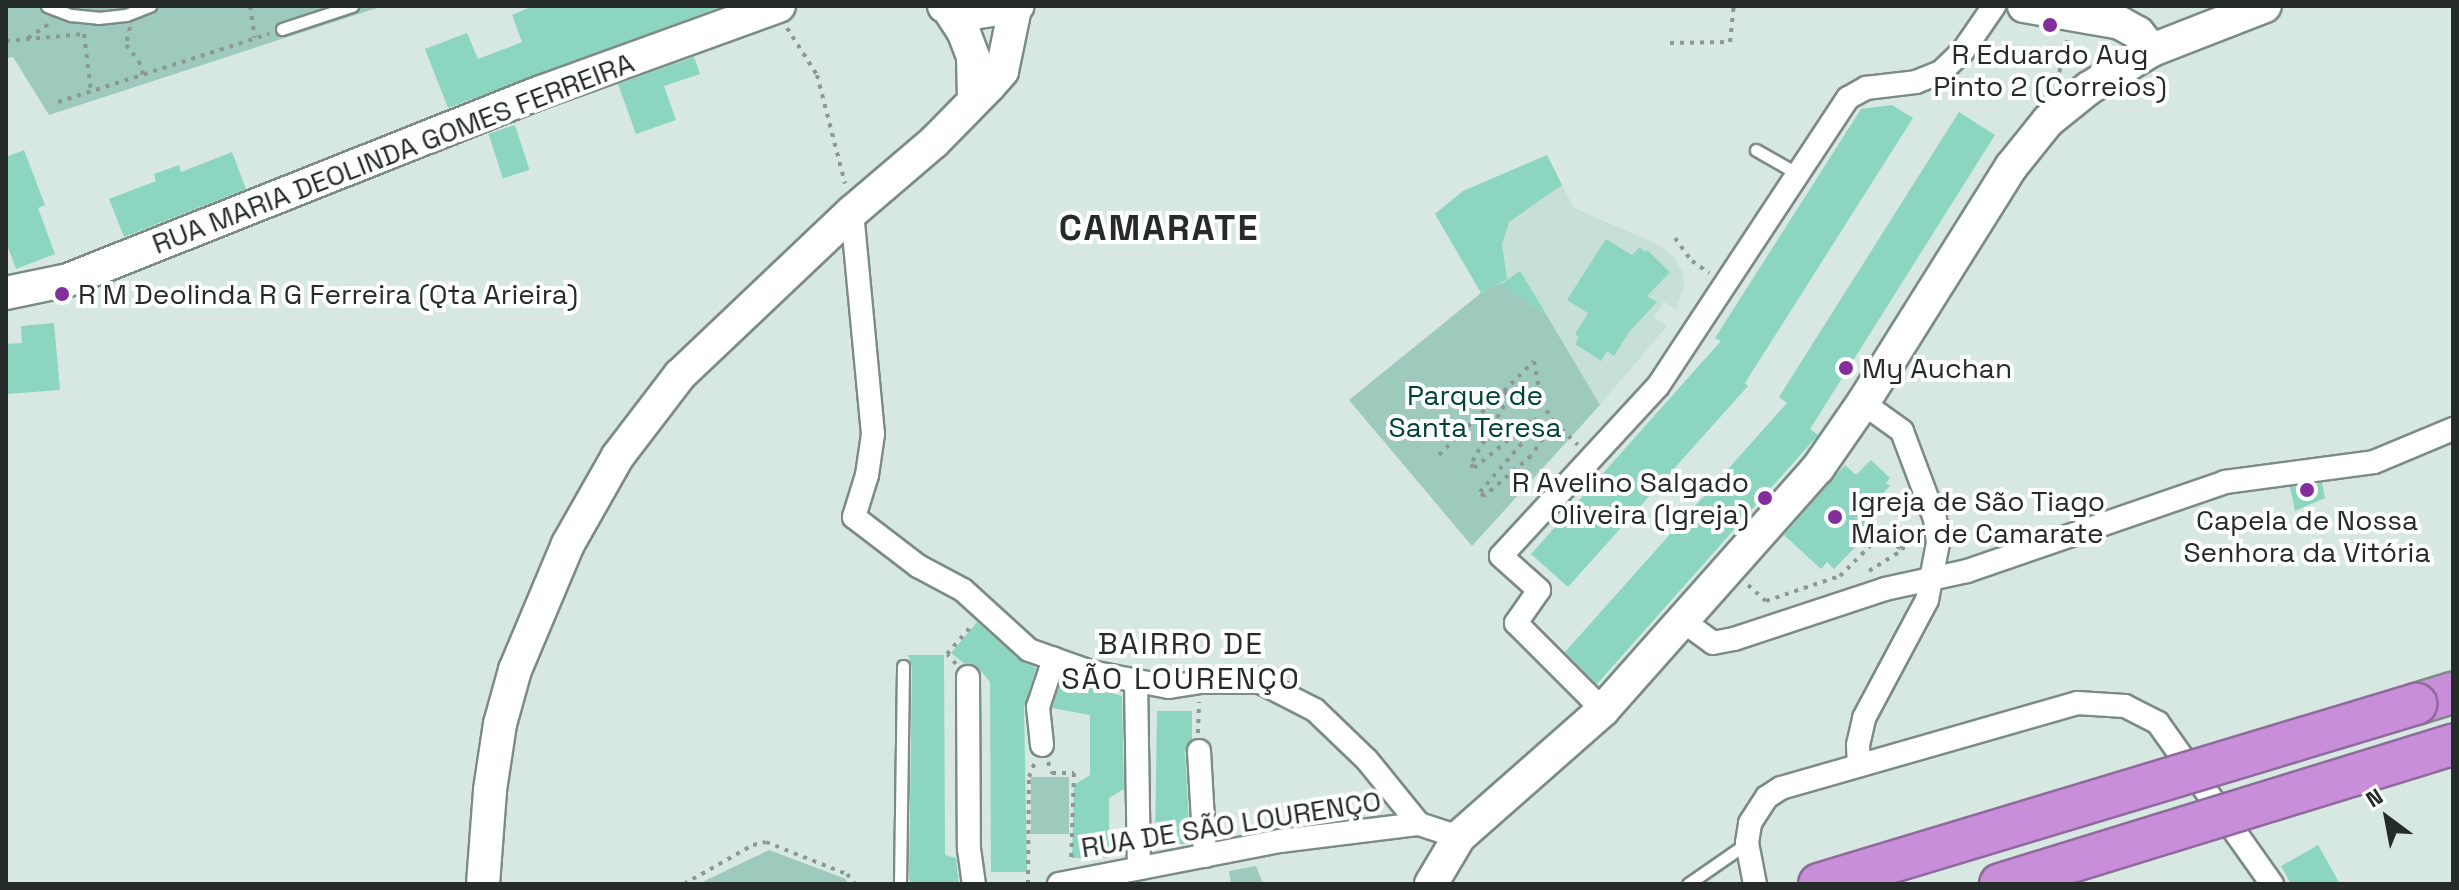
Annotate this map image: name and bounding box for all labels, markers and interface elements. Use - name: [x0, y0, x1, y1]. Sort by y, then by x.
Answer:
- marker: R Eduardo Aug Pinto 2 (Correios): [2041, 16, 2059, 34]
- place label: R Eduardo Aug Pinto 2 (Correios): [1933, 37, 2167, 103]
- street label: RUA MARIA DEOLINDA GOMES FERREIRA: [147, 45, 639, 261]
- district label: CAMARATE: [1059, 207, 1259, 251]
- place label: R M Deolinda R G Ferreira (Qta Arieira): [78, 277, 578, 311]
- marker: R M Deolinda R G Ferreira (Qta Arieira): [53, 285, 71, 303]
- place label: My Auchan: [1862, 351, 2012, 385]
- marker: My Auchan: [1837, 359, 1855, 377]
- park label: Parque de Santa Teresa: [1388, 378, 1562, 444]
- place label: R Avelino Salgado Oliveira (Igreja): [1511, 465, 1749, 531]
- marker: Capela de Nossa Senhora da Vitória: [2298, 481, 2316, 499]
- place label: Igreja de São Tiago Maior de Camarate: [1851, 484, 2106, 550]
- marker: R Avelino Salgado Oliveira (Igreja): [1756, 489, 1774, 507]
- place label: Capela de Nossa Senhora da Vitória: [2183, 503, 2431, 569]
- marker: Igreja de São Tiago Maior de Camarate: [1826, 508, 1844, 526]
- district label: BAIRRO DE SÃO LOURENÇO: [1061, 626, 1301, 696]
- north arrow: [2347, 778, 2427, 858]
- text: N: [2361, 782, 2388, 813]
- street label: RUA DE SÃO LOURENÇO: [1078, 784, 1384, 864]

